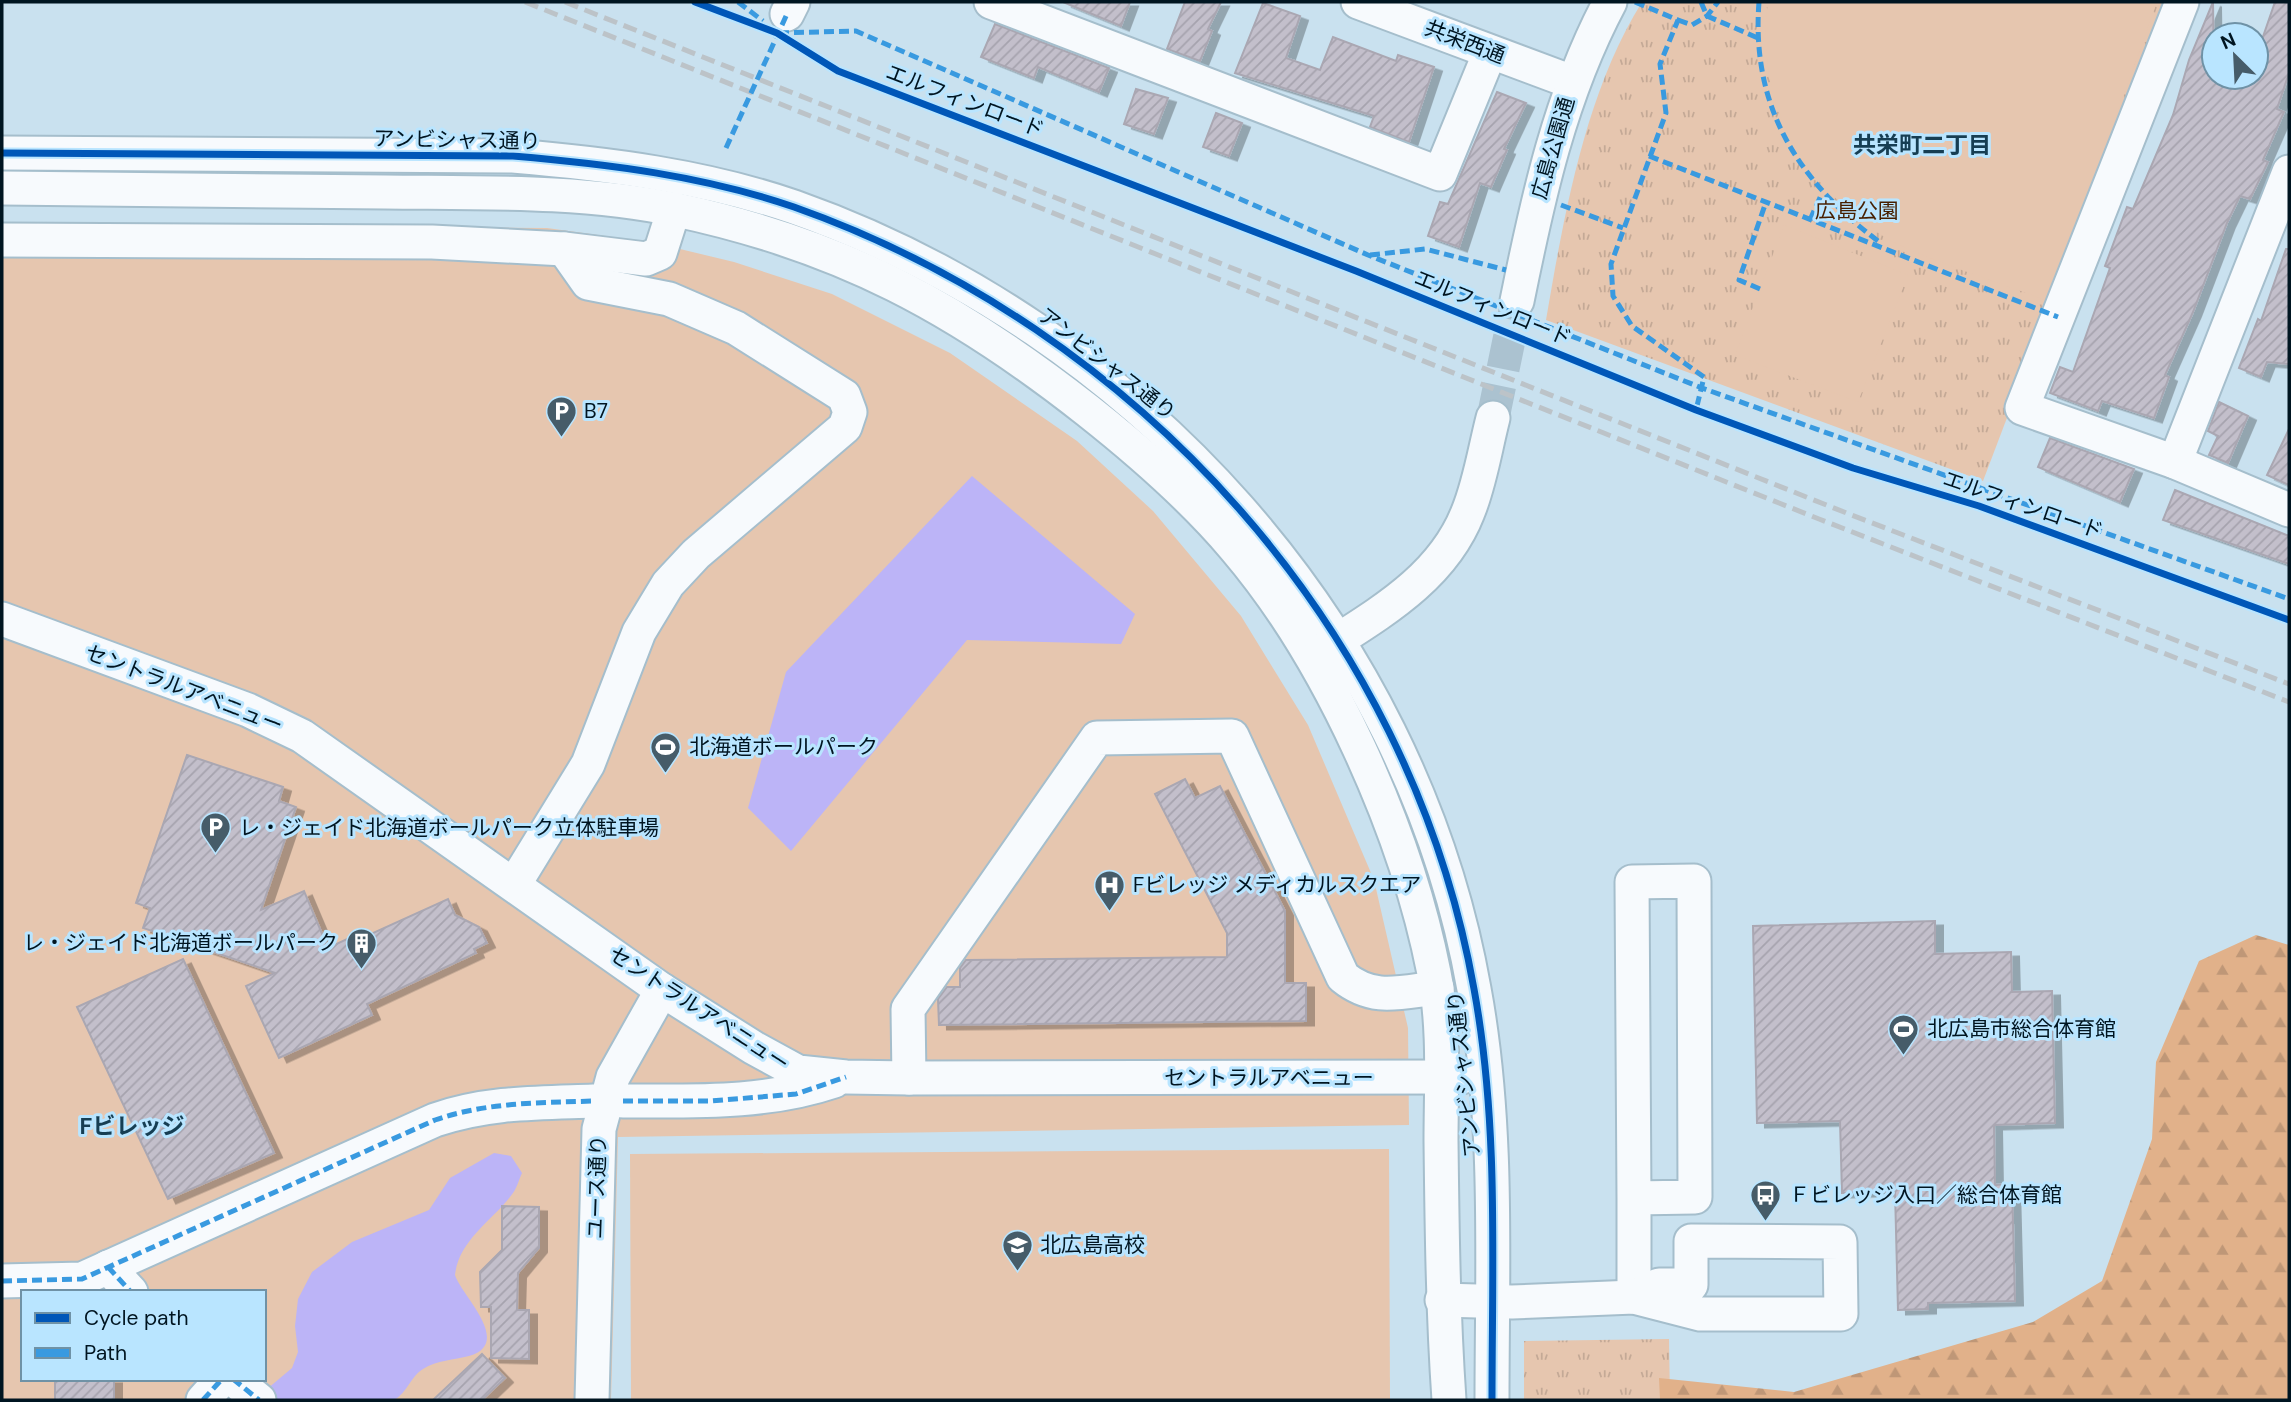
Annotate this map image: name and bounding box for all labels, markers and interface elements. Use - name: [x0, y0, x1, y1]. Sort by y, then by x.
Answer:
- street label: 共栄西通: [1421, 14, 1509, 70]
- north arrow: [2200, 21, 2270, 91]
- text: N: [2217, 27, 2240, 55]
- street label: エルフィンロード: [882, 58, 1048, 144]
- street label: 広島公園通: [1525, 94, 1581, 202]
- street label: アンビシャス通り: [373, 125, 541, 155]
- district label: 共栄町二丁目: [1853, 130, 1991, 160]
- park label: 広島公園: [1815, 197, 1899, 225]
- street label: エルフィンロード: [1410, 264, 1576, 352]
- street label: アンビシャス通り: [1033, 302, 1181, 426]
- parking icon: B7: [544, 394, 578, 438]
- place label: B7: [584, 397, 608, 425]
- street label: エルフィンロード: [1939, 464, 2107, 546]
- street label: セントラルアベニュー: [81, 638, 287, 740]
- sports icon: 北海道ボールパーク: [649, 730, 683, 774]
- place label: 北海道ボールパーク: [689, 733, 878, 761]
- parking icon: レ・ジェイド北海道ボールパーク立体駐車場: [199, 811, 233, 855]
- place label: レ・ジェイド北海道ボールパーク立体駐車場: [239, 814, 659, 842]
- hospital icon: Fビレッジ メディカルスクエア: [1093, 868, 1127, 912]
- place label: Fビレッジ メディカルスクエア: [1133, 871, 1421, 899]
- building icon: レ・ジェイド北海道ボールパーク: [344, 926, 378, 970]
- place label: レ・ジェイド北海道ボールパーク: [23, 929, 338, 957]
- street label: セントラルアベニュー: [603, 940, 795, 1078]
- street label: アンビシャス通り: [1441, 989, 1487, 1159]
- sports icon: 北広島市総合体育館: [1887, 1012, 1921, 1056]
- place label: 北広島市総合体育館: [1927, 1015, 2116, 1043]
- street label: セントラルアベニュー: [1164, 1064, 1374, 1092]
- district label: Fビレッジ: [80, 1111, 184, 1141]
- street label: ユース通り: [581, 1135, 613, 1239]
- bus stop icon: Ｆビレッジ入口／総合体育館: [1749, 1178, 1783, 1222]
- place label: Ｆビレッジ入口／総合体育館: [1789, 1181, 2062, 1209]
- school or university icon: 北広島高校: [1000, 1228, 1034, 1272]
- place label: 北広島高校: [1040, 1231, 1145, 1259]
- legend: [21, 1290, 266, 1381]
- text: Cycle path: [84, 1304, 189, 1332]
- text: Path: [84, 1339, 127, 1367]

